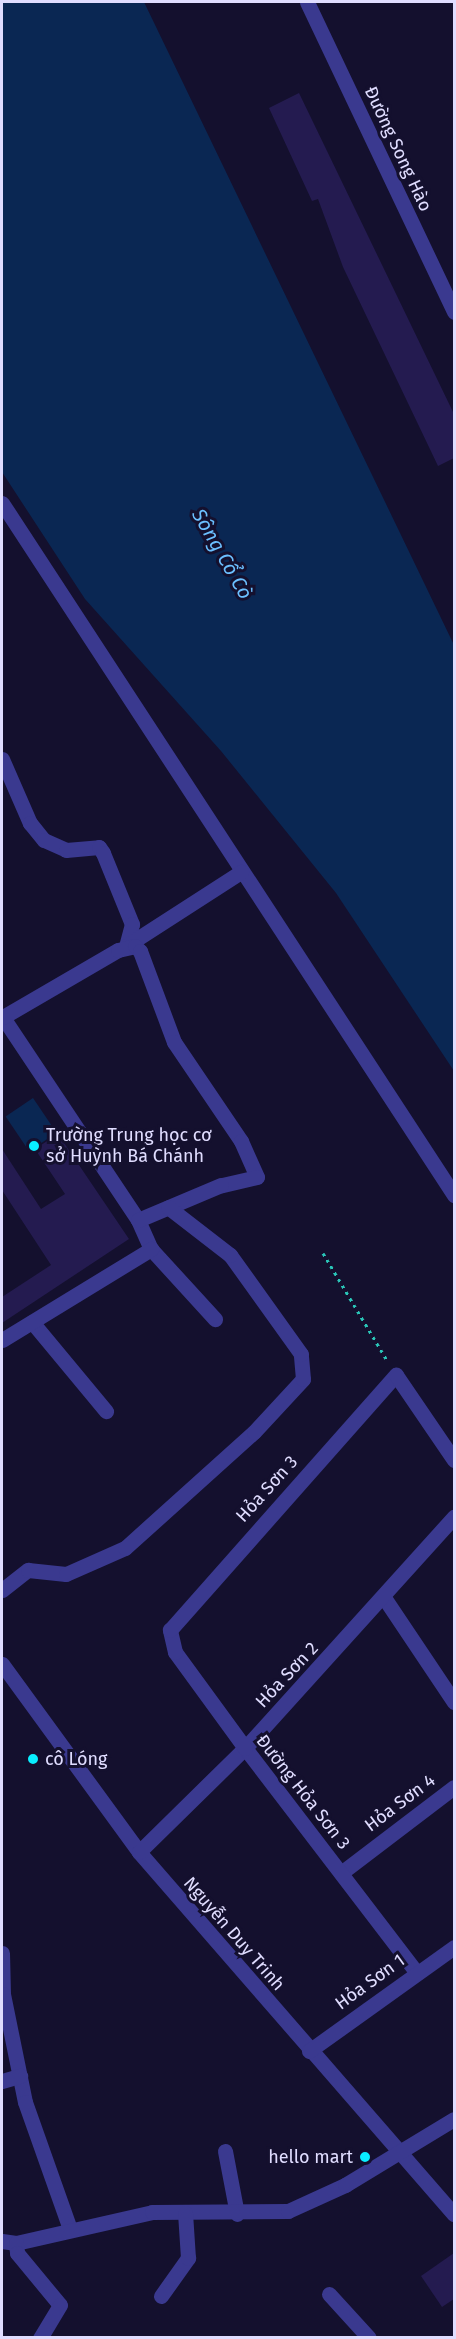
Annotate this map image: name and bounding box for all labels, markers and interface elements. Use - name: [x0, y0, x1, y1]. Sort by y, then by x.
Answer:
- street label: Đường Song Hào: [360, 83, 436, 215]
- water label: Sông Cổ Cò: [187, 505, 257, 603]
- place label: Trường Trung học cơ sở Huỳnh Bá Chánh: [46, 1125, 212, 1168]
- marker: Trường Trung học cơ sở Huỳnh Bá Chánh: [27, 1139, 41, 1153]
- street label: Hỏa Sơn 3: [232, 1451, 302, 1527]
- street label: Hỏa Sơn 2: [251, 1638, 323, 1712]
- street label: Đường Hỏa Sơn 3: [252, 1730, 354, 1854]
- place label: cô Lóng: [45, 1748, 107, 1770]
- marker: cô Lóng: [26, 1752, 40, 1766]
- street label: Hỏa Sơn 4: [361, 1770, 439, 1836]
- street label: Nguyễn Duy Trinh: [179, 1873, 289, 1995]
- street label: Hỏa Sơn 1: [331, 1950, 409, 2014]
- place label: hello mart: [268, 2146, 353, 2168]
- marker: hello mart: [358, 2150, 372, 2164]

